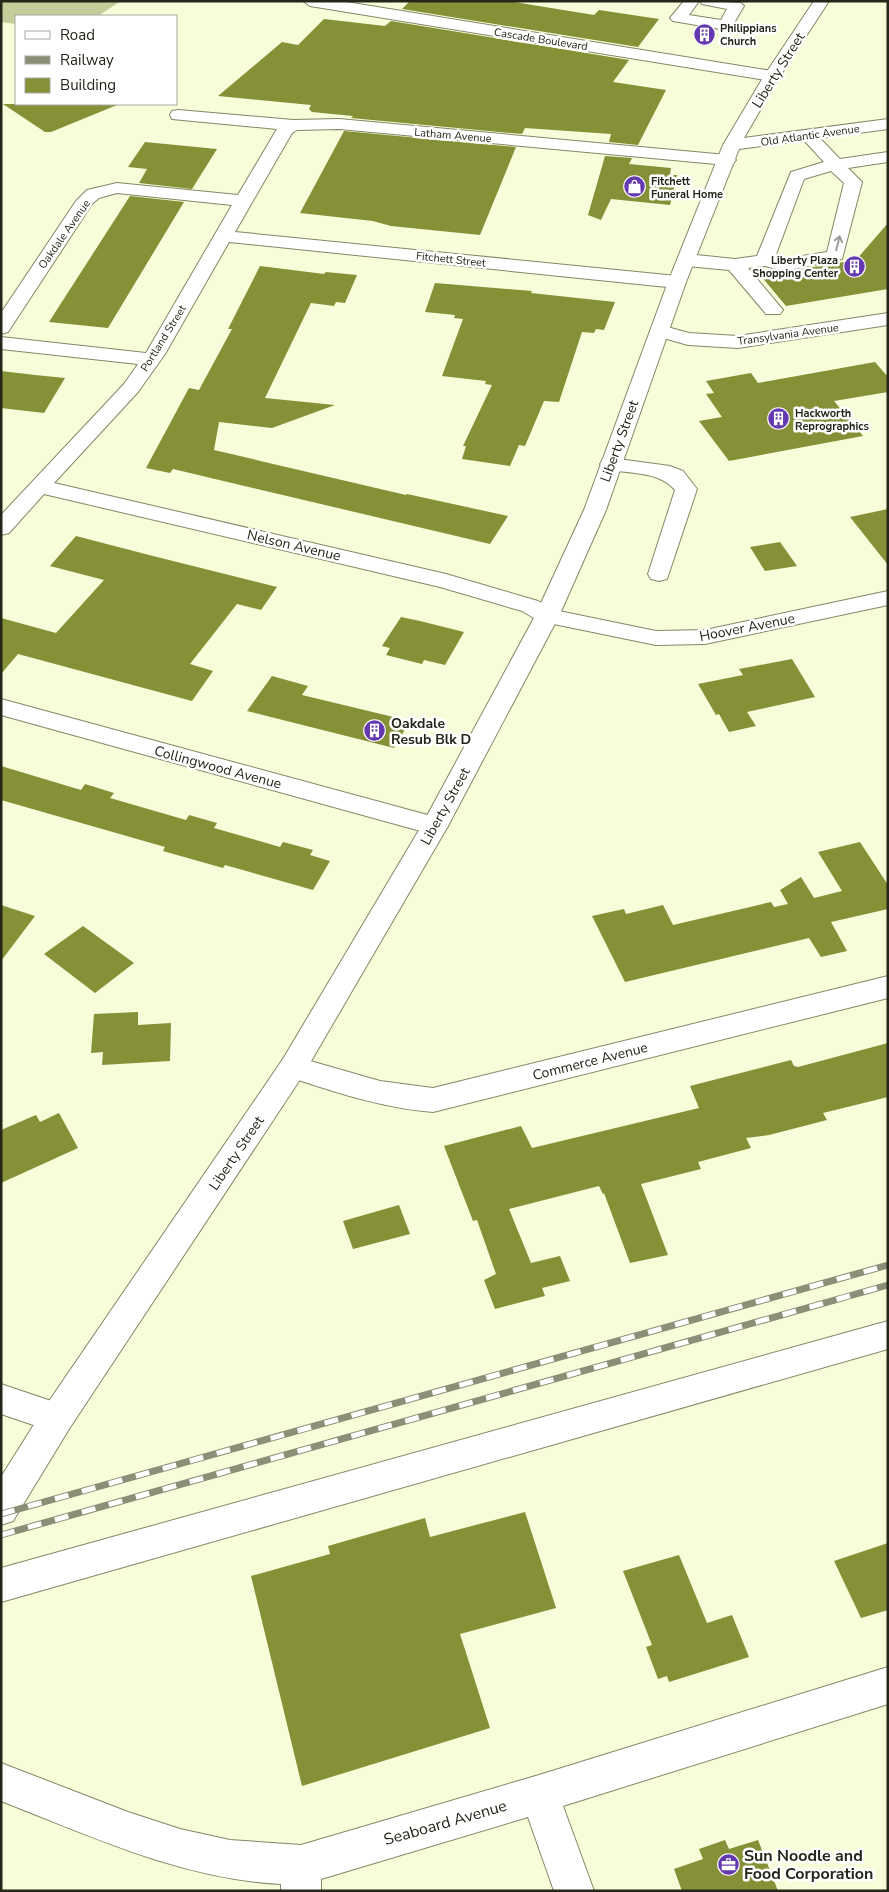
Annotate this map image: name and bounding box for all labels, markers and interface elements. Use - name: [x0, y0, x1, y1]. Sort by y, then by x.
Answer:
- legend: [15, 15, 178, 105]
- place label: Philippians Church: [720, 21, 777, 49]
- building icon: Philippians Church: [692, 22, 716, 46]
- text: Road: [60, 25, 95, 45]
- street label: Cascade Boulevard: [493, 25, 589, 54]
- street label: Liberty Street: [748, 29, 809, 112]
- text: Railway: [60, 50, 114, 70]
- text: Building: [60, 75, 116, 95]
- street label: Old Atlantic Avenue: [760, 121, 861, 150]
- street label: Latham Avenue: [414, 125, 492, 146]
- place label: Fitchett Funeral Home: [651, 174, 723, 202]
- shop icon: Fitchett Funeral Home: [623, 175, 647, 199]
- street label: Oakdale Avenue: [35, 197, 94, 272]
- one-way arrow: [833, 235, 843, 251]
- street label: Fitchett Street: [415, 248, 487, 271]
- place label: Liberty Plaza Shopping Center: [752, 253, 839, 281]
- building icon: Liberty Plaza Shopping Center: [842, 254, 866, 278]
- street label: Portland Street: [137, 302, 190, 374]
- street label: Transylvania Avenue: [737, 320, 840, 349]
- street label: Liberty Street: [596, 398, 643, 485]
- place label: Hackworth Reprographics: [795, 406, 869, 434]
- building icon: Hackworth Reprographics: [767, 407, 791, 431]
- street label: Nelson Avenue: [245, 525, 343, 565]
- street label: Hoover Avenue: [698, 609, 796, 646]
- place label: Oakdale Resub Blk D: [391, 714, 471, 749]
- building icon: Oakdale Resub Blk D: [363, 719, 387, 743]
- street label: Collingwood Avenue: [152, 741, 284, 794]
- street label: Liberty Street: [416, 764, 475, 848]
- street label: Commerce Avenue: [531, 1038, 650, 1085]
- street label: Liberty Street: [205, 1112, 268, 1194]
- street label: Seaboard Avenue: [381, 1795, 509, 1851]
- place label: Sun Noodle and Food Corporation: [744, 1845, 873, 1885]
- office icon: Sun Noodle and Food Corporation: [716, 1852, 740, 1876]

